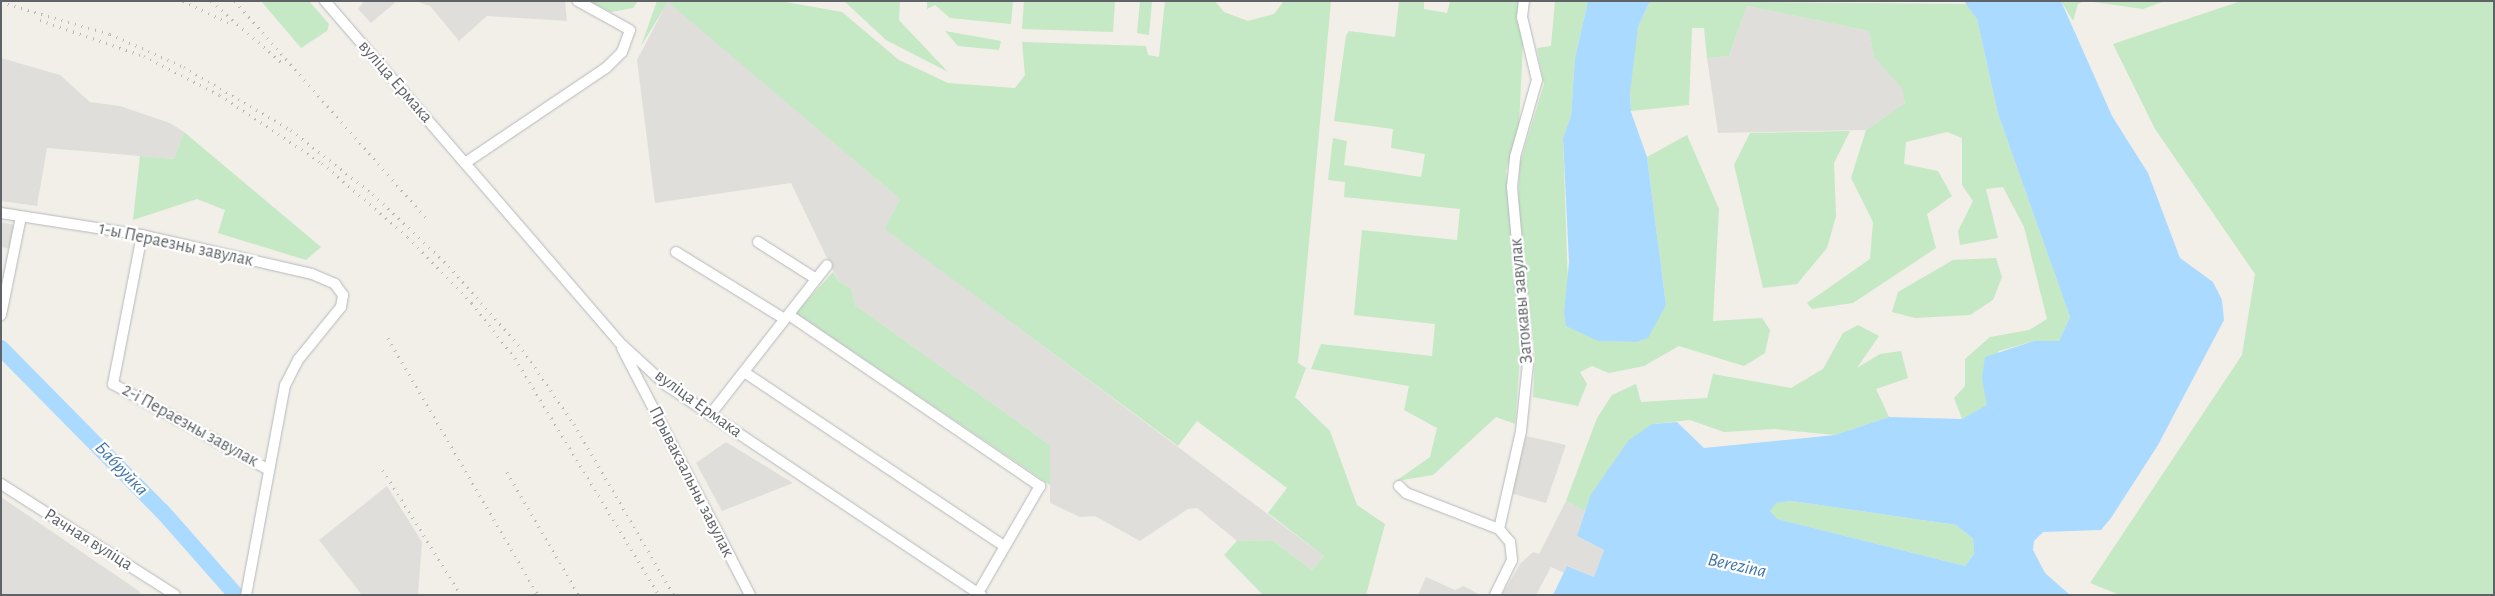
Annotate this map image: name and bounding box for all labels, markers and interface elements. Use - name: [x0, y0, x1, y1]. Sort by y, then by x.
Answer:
- street label: вуліца Ермака: [353, 36, 437, 128]
- street label: 1-ы Пераезны завулак: [97, 218, 255, 272]
- street label: Затокавы завулак: [1506, 237, 1538, 365]
- street label: вуліца Ермака: [650, 365, 746, 443]
- street label: 2-і Пераезны завулак: [118, 380, 262, 472]
- street label: Прывакзальны завулак: [644, 403, 738, 561]
- water label: Бабруйка: [89, 437, 153, 501]
- street label: Рачная вуліца: [40, 504, 136, 576]
- water label: Berezina: [1706, 549, 1768, 583]

